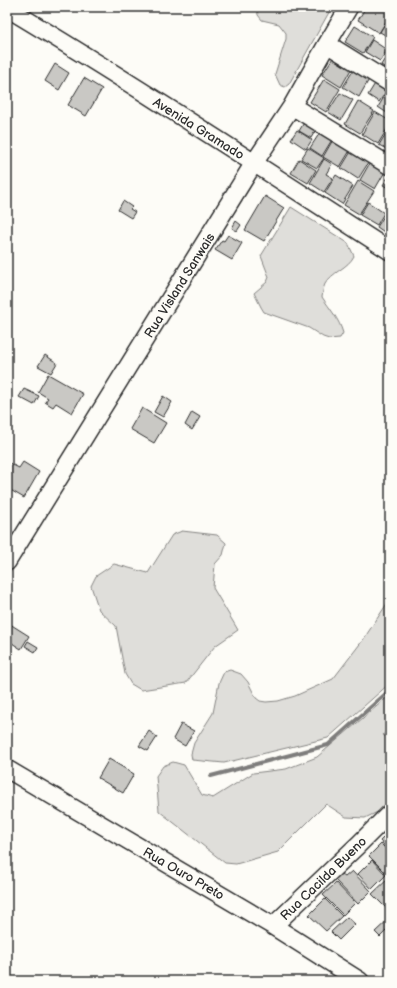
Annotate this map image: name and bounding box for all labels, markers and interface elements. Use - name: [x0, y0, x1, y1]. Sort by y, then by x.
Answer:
- street label: Avenida Gramado: [150, 94, 247, 163]
- street label: Rua Visland Sanwais: [141, 230, 219, 341]
- street label: Rua Cacilda Bueno: [277, 834, 370, 924]
- street label: Rua Ouro Preto: [140, 844, 227, 904]

